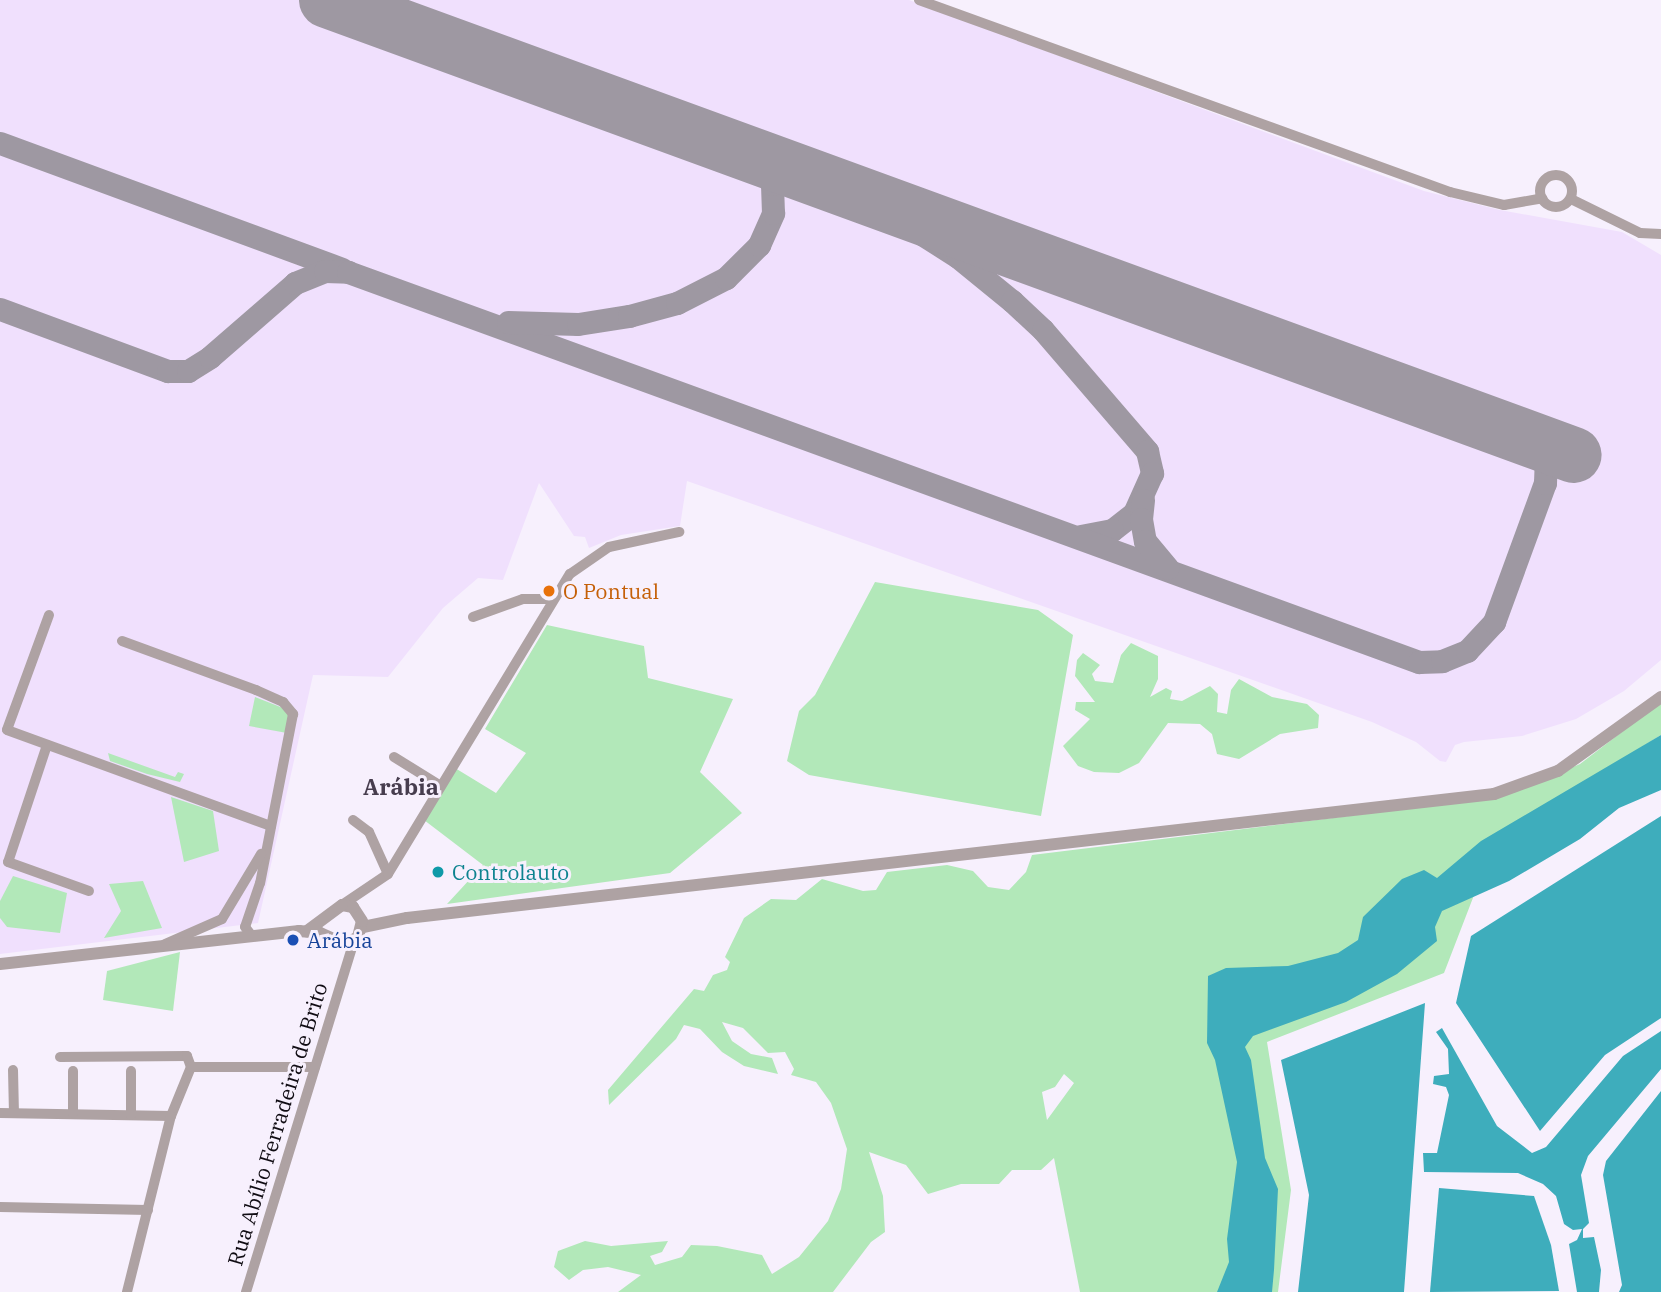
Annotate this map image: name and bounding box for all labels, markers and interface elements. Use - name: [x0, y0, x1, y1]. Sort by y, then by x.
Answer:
- place label: O Pontual: [563, 578, 659, 604]
- marker: O Pontual: [541, 583, 557, 599]
- district label: Arábia: [363, 772, 439, 800]
- place label: Controlauto: [452, 859, 569, 885]
- marker: Controlauto: [430, 864, 446, 880]
- place label: Arábia: [307, 927, 373, 953]
- marker: Arábia: [285, 932, 301, 948]
- street label: Rua Abílio Ferradeira de Brito: [222, 979, 332, 1269]

